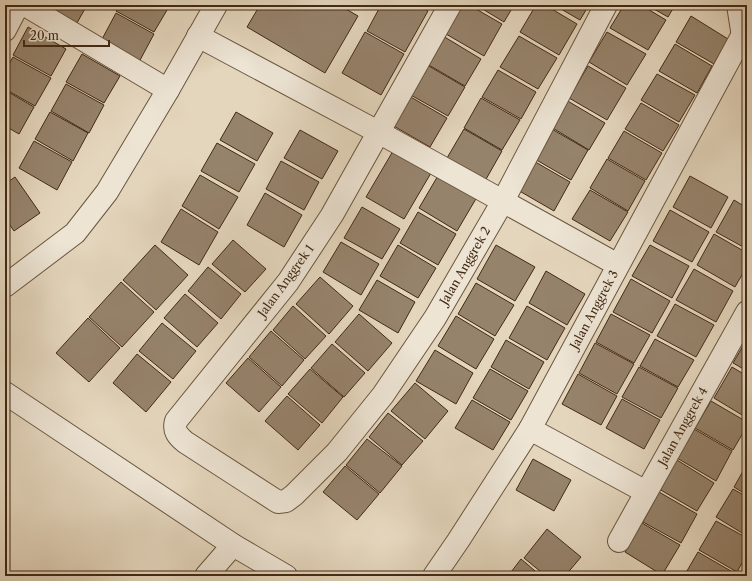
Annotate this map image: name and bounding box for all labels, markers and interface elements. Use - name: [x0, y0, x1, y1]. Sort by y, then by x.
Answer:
- scale bar: [24, 22, 109, 48]
- text: 20 m: [30, 28, 59, 43]
- street label: Jalan Anggrek 2: [435, 224, 493, 309]
- street label: Jalan Anggrek 1: [253, 241, 317, 322]
- street label: Jalan Anggrek 3: [565, 267, 621, 354]
- street label: Jalan Anggrek 4: [653, 384, 711, 470]

